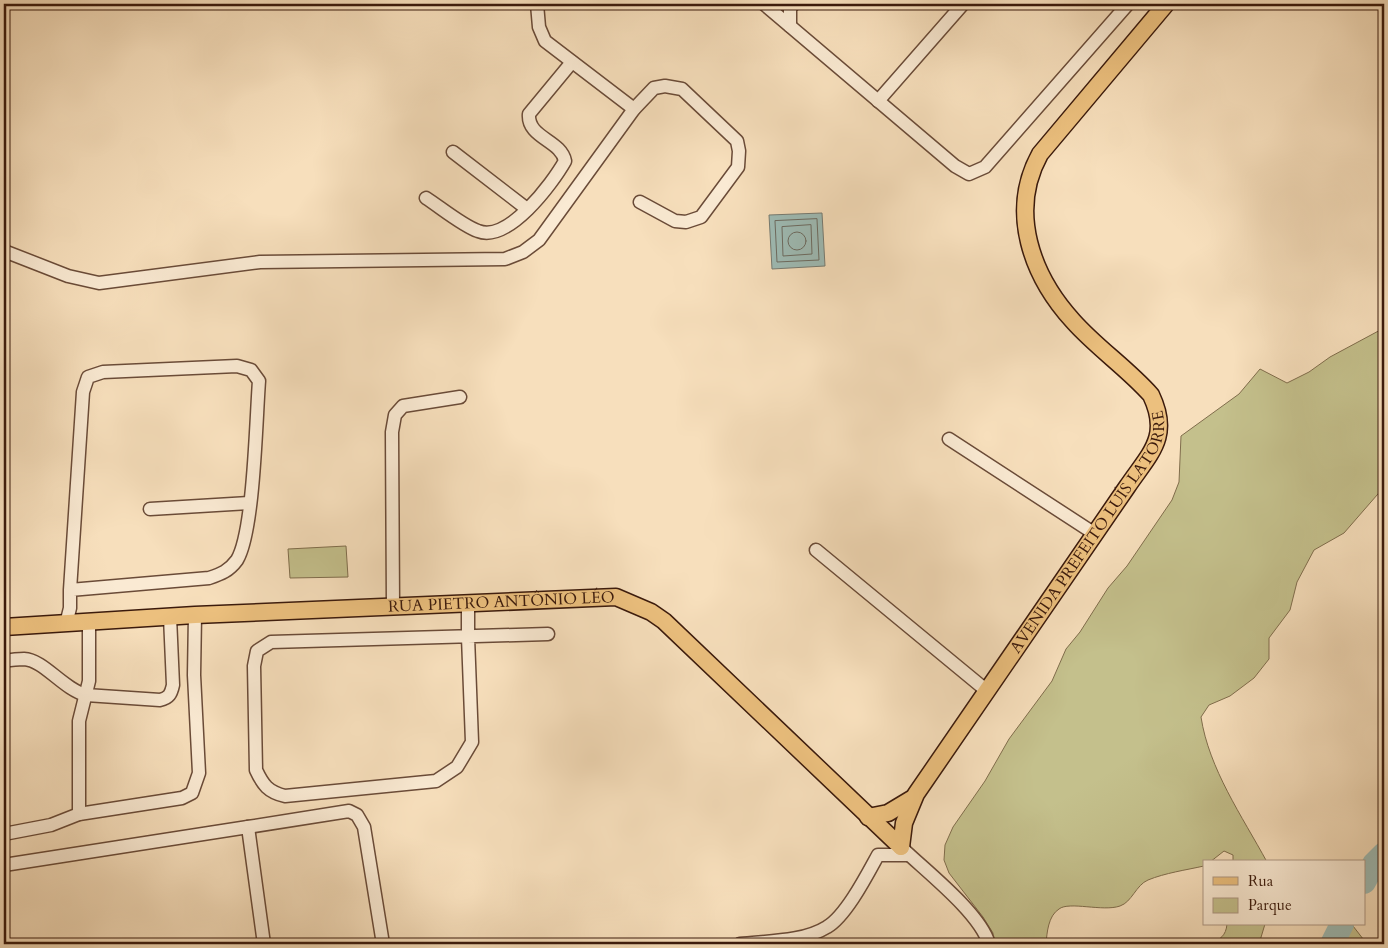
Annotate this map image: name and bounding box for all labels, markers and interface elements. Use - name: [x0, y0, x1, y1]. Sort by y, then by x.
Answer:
- street label: AVENIDA PREFEITO LUÍS LATORRE: [1005, 409, 1170, 658]
- street label: RUA PIETRO ANTÔNIO LÉO: [388, 586, 615, 618]
- legend: [1203, 860, 1366, 926]
- text: Rua: [1248, 871, 1274, 891]
- text: Parque: [1248, 895, 1292, 915]

